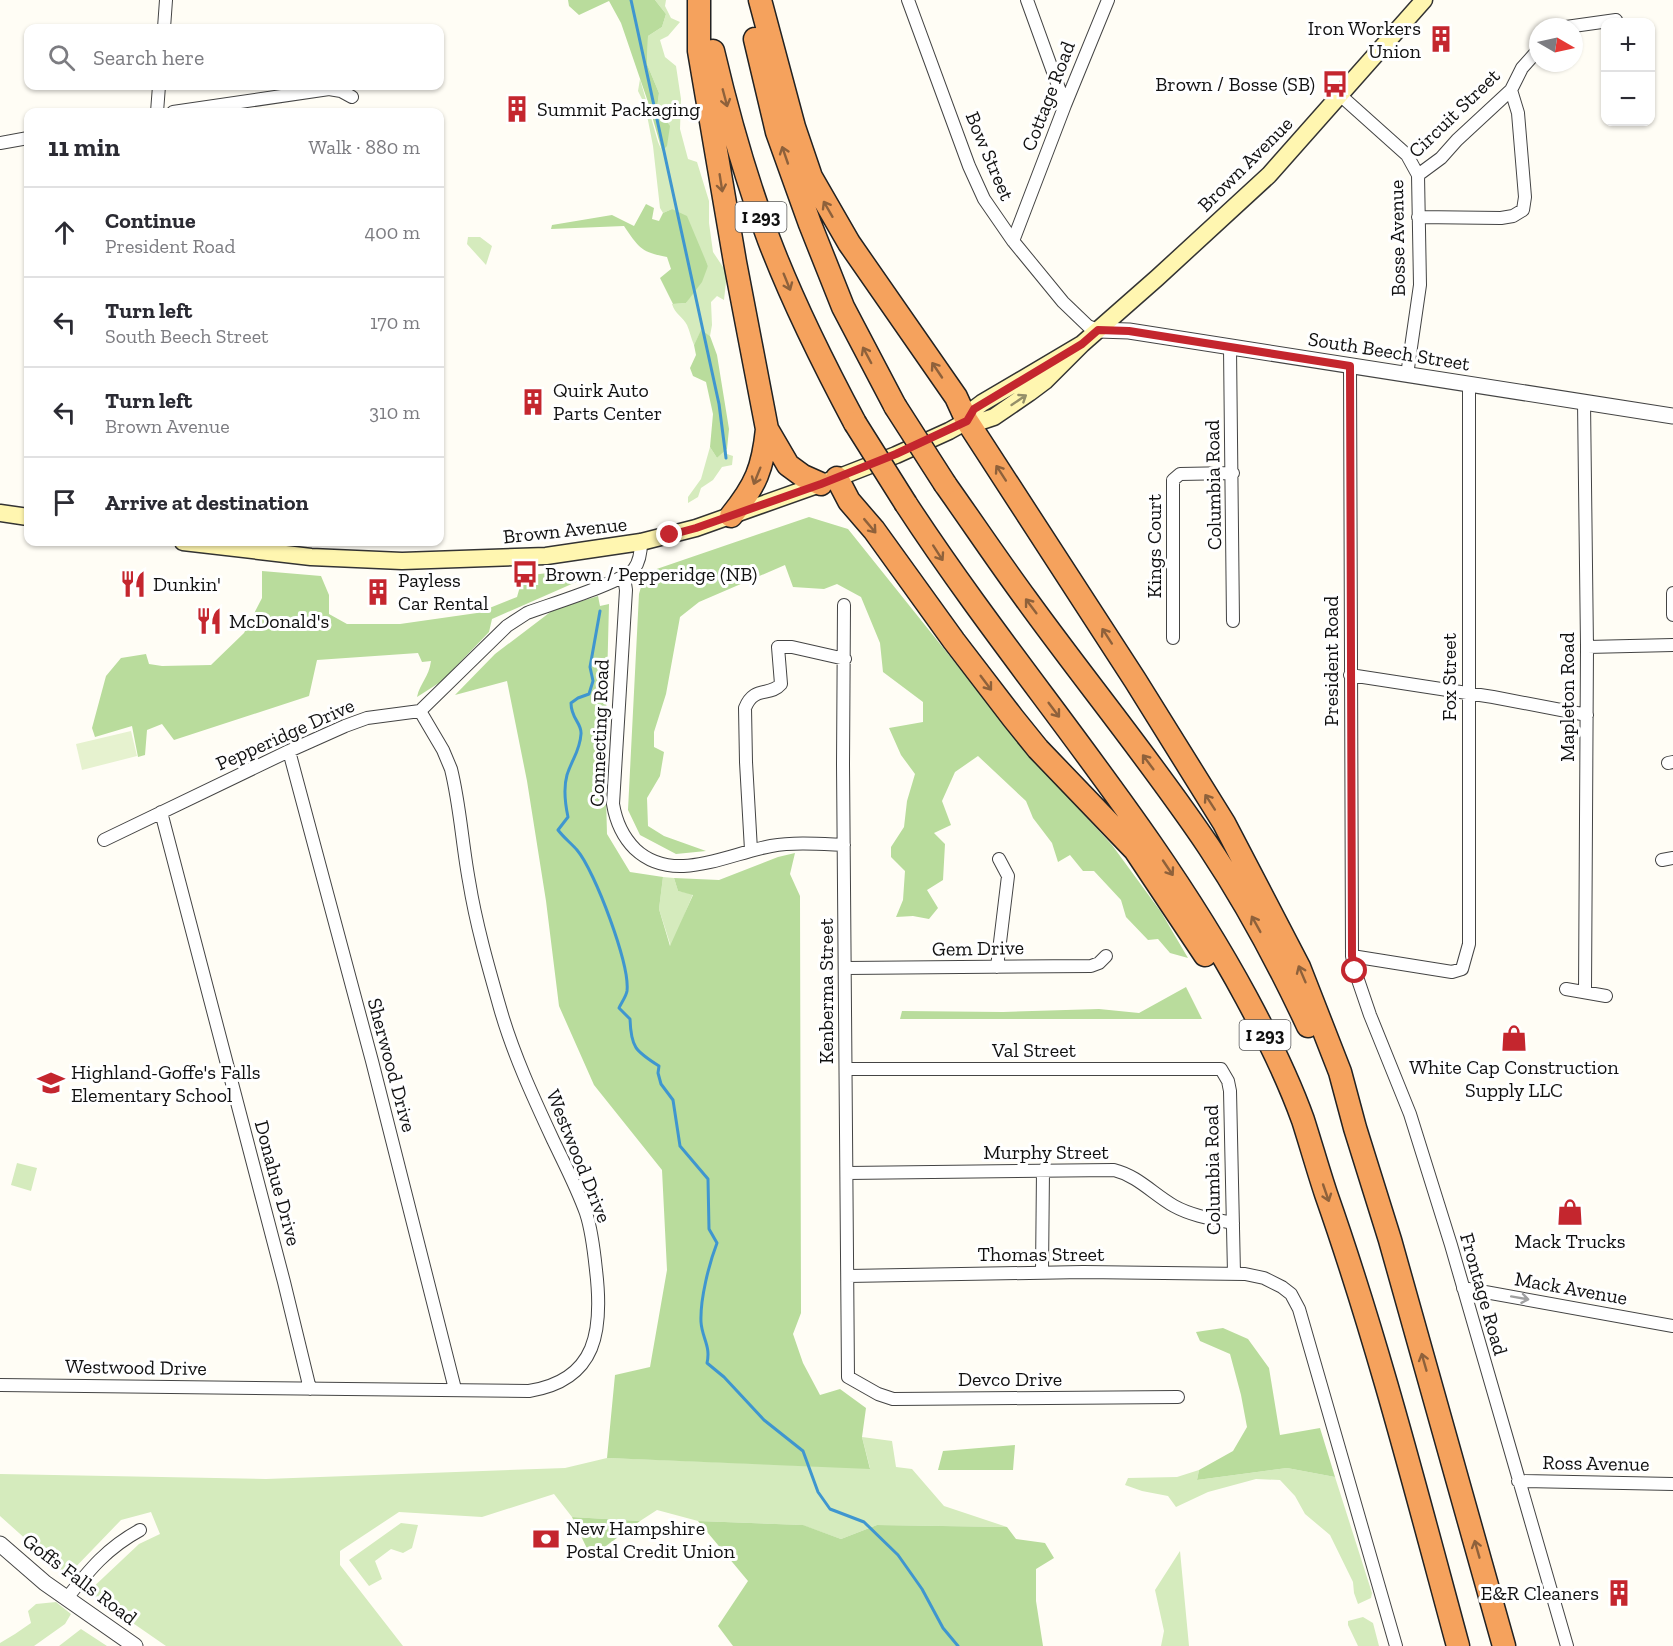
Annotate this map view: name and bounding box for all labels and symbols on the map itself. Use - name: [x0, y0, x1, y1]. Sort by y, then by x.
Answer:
- place label: Iron Workers Union: [1308, 16, 1422, 63]
- north arrow: [1529, 18, 1583, 72]
- building icon: Iron Workers Union: [1426, 24, 1456, 54]
- street label: Cottage Road: [1016, 38, 1080, 154]
- street label: Circuit Street: [1403, 63, 1505, 162]
- bus stop icon: Brown / Bosse (SB): [1320, 69, 1350, 99]
- place label: Brown / Bosse (SB): [1155, 72, 1315, 96]
- one-way arrow: [720, 88, 731, 107]
- building icon: Summit Packaging: [502, 94, 532, 124]
- place label: Summit Packaging: [537, 97, 700, 121]
- street label: Bow Street: [961, 108, 1020, 205]
- street label: Brown Avenue: [1192, 111, 1298, 217]
- one-way arrow: [779, 146, 790, 165]
- one-way arrow: [716, 172, 727, 192]
- street label: Bosse Avenue: [1384, 180, 1410, 296]
- one-way arrow: [822, 200, 834, 217]
- road number: I 293: [736, 202, 786, 232]
- one-way arrow: [782, 273, 793, 291]
- street label: South Beech Street: [1306, 326, 1472, 376]
- one-way arrow: [861, 346, 872, 364]
- one-way arrow: [931, 363, 943, 379]
- place label: Quirk Auto Parts Center: [553, 378, 662, 425]
- building icon: Quirk Auto Parts Center: [518, 387, 548, 417]
- one-way arrow: [1011, 394, 1027, 406]
- street label: Columbia Road: [1200, 420, 1226, 550]
- one-way arrow: [995, 465, 1007, 482]
- one-way arrow: [751, 466, 762, 484]
- street label: Kings Court: [1142, 493, 1166, 598]
- street label: Brown Avenue: [502, 512, 628, 548]
- one-way arrow: [863, 518, 877, 533]
- route end: [656, 521, 682, 547]
- one-way arrow: [932, 544, 944, 561]
- bus stop icon: Brown / Pepperidge (NB): [510, 559, 540, 589]
- place label: Brown / Pepperidge (NB): [545, 562, 757, 586]
- place label: Payless Car Rental: [398, 568, 489, 615]
- restaurant icon: Dunkin': [118, 569, 148, 599]
- place label: Dunkin': [153, 572, 221, 596]
- building icon: Payless Car Rental: [363, 577, 393, 607]
- street label: President Road: [1319, 596, 1343, 726]
- one-way arrow: [1025, 598, 1038, 614]
- restaurant icon: McDonald's: [194, 606, 224, 636]
- place label: McDonald's: [229, 609, 329, 633]
- one-way arrow: [1101, 629, 1113, 645]
- street label: Fox Street: [1437, 632, 1461, 721]
- street label: Mapleton Road: [1555, 632, 1579, 762]
- street label: Connecting Road: [584, 659, 614, 807]
- one-way arrow: [979, 674, 992, 690]
- street label: Pepperidge Drive: [212, 693, 358, 775]
- one-way arrow: [1048, 701, 1060, 717]
- one-way arrow: [1142, 754, 1155, 770]
- one-way arrow: [1204, 793, 1217, 810]
- one-way arrow: [1162, 859, 1174, 876]
- one-way arrow: [1250, 916, 1262, 933]
- street label: Kenberma Street: [814, 917, 838, 1064]
- street label: Gem Drive: [932, 935, 1024, 961]
- route start: [1341, 957, 1367, 983]
- one-way arrow: [1296, 965, 1307, 983]
- street label: Sherwood Drive: [363, 995, 421, 1135]
- road number: I 293: [1240, 1020, 1290, 1050]
- shop icon: White Cap Construction Supply LLC: [1499, 1023, 1529, 1053]
- street label: Val Street: [991, 1038, 1077, 1062]
- place label: White Cap Construction Supply LLC: [1409, 1055, 1619, 1102]
- place label: Highland-Goffe's Falls Elementary School: [71, 1060, 260, 1107]
- school or university icon: Highland-Goffe's Falls Elementary School: [36, 1068, 66, 1098]
- street label: Westwood Drive: [541, 1086, 617, 1226]
- street label: Columbia Road: [1199, 1105, 1225, 1235]
- street label: Donahue Drive: [250, 1118, 306, 1248]
- street label: Murphy Street: [983, 1140, 1109, 1164]
- one-way arrow: [1321, 1183, 1332, 1202]
- shop icon: Mack Trucks: [1555, 1197, 1585, 1227]
- place label: Mack Trucks: [1514, 1229, 1626, 1253]
- street label: Frontage Road: [1455, 1230, 1513, 1358]
- street label: Thomas Street: [978, 1242, 1105, 1266]
- street label: Mack Avenue: [1513, 1266, 1629, 1310]
- one-way arrow: [1510, 1293, 1530, 1304]
- one-way arrow: [1418, 1352, 1429, 1371]
- street label: Westwood Drive: [65, 1354, 207, 1380]
- street label: Devco Drive: [958, 1367, 1062, 1391]
- street label: Ross Avenue: [1542, 1450, 1650, 1476]
- place label: New Hampshire Postal Credit Union: [566, 1516, 735, 1563]
- bank icon: New Hampshire Postal Credit Union: [531, 1524, 561, 1554]
- street label: Goffs Falls Road: [18, 1528, 142, 1630]
- one-way arrow: [1471, 1540, 1482, 1559]
- building icon: E&R Cleaners: [1604, 1578, 1634, 1608]
- place label: E&R Cleaners: [1480, 1581, 1599, 1605]

